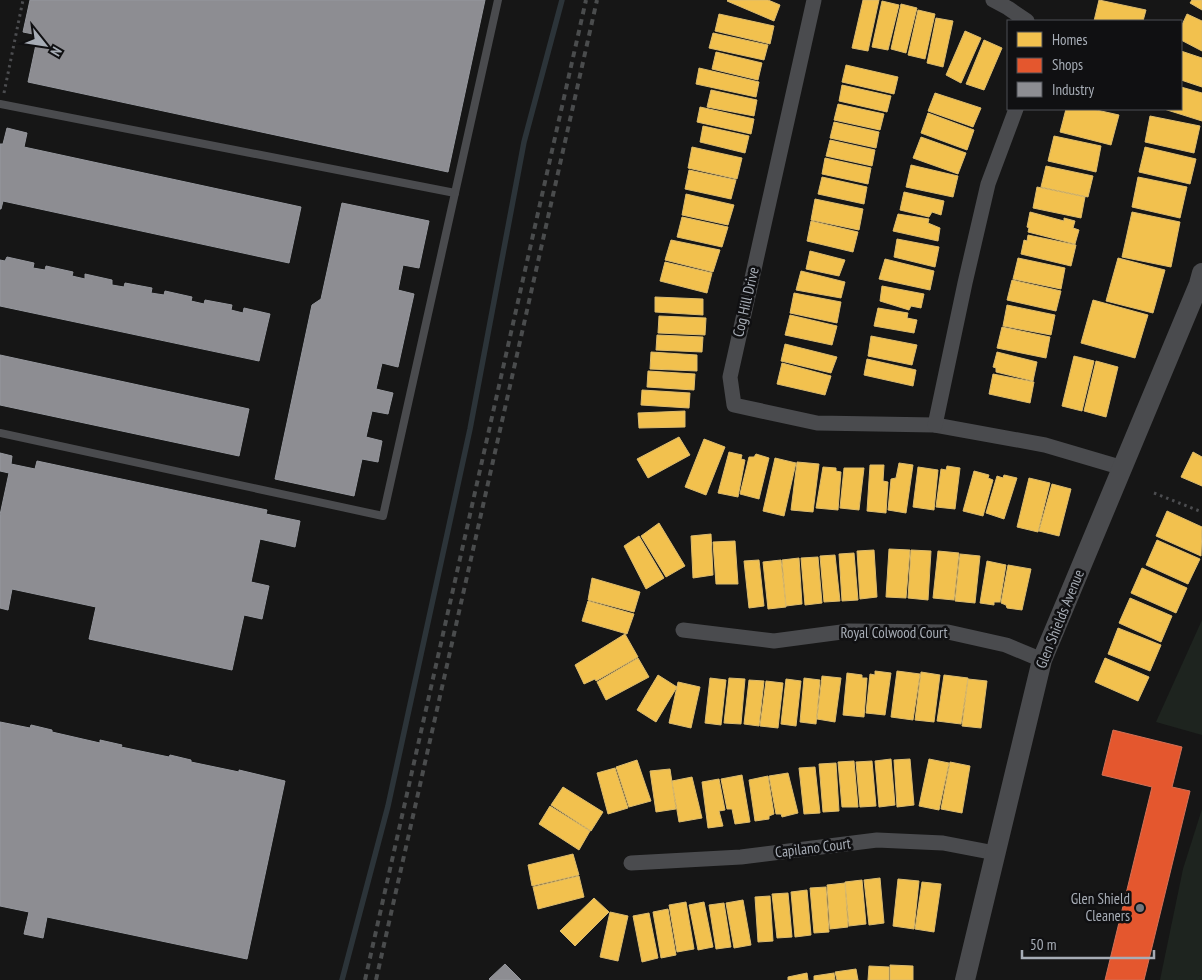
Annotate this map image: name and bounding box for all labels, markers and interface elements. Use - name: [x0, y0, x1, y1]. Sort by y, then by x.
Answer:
- north arrow: [20, 20, 70, 70]
- legend: [1007, 20, 1182, 110]
- text: Homes: [1052, 30, 1088, 49]
- text: N: [47, 44, 66, 59]
- text: Shops: [1052, 55, 1083, 74]
- text: Industry: [1052, 80, 1094, 99]
- street label: Cog Hill Drive: [728, 265, 763, 339]
- street label: Glen Shields Avenue: [1031, 567, 1088, 671]
- street label: Royal Colwood Court: [840, 623, 948, 642]
- street label: Capilano Court: [774, 833, 852, 862]
- place label: Glen Shield Cleaners: [1071, 889, 1130, 925]
- marker: Glen Shield Cleaners: [1134, 902, 1146, 914]
- scale bar: [1022, 928, 1154, 960]
- text: 50 m: [1030, 935, 1056, 954]

